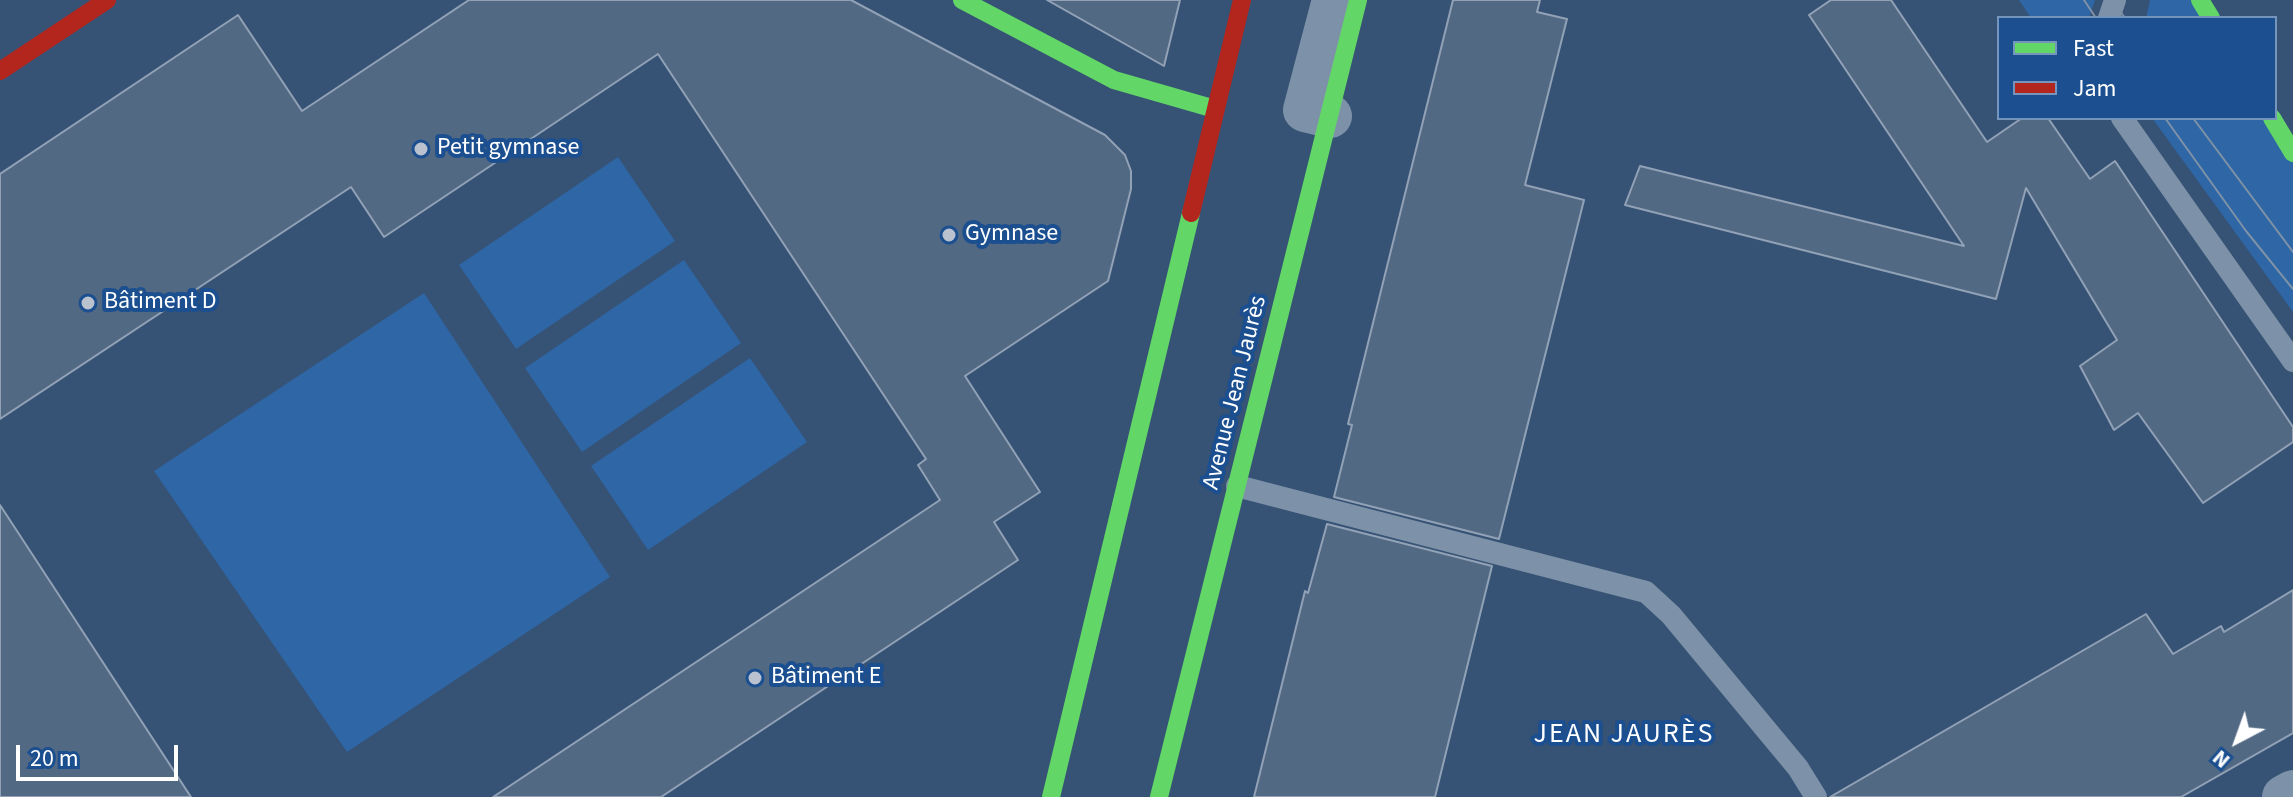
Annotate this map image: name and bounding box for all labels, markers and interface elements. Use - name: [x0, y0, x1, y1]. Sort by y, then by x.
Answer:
- legend: [1997, 16, 2277, 120]
- text: Fast: [2073, 31, 2114, 66]
- text: Jam: [2073, 71, 2117, 106]
- place label: Petit gymnase: [437, 135, 579, 163]
- marker: Petit gymnase: [412, 140, 430, 158]
- place label: Gymnase: [965, 221, 1058, 249]
- marker: Gymnase: [940, 226, 958, 244]
- place label: Bâtiment D: [104, 289, 216, 317]
- street label: Avenue Jean Jaurès: [1198, 293, 1274, 493]
- marker: Bâtiment D: [79, 294, 97, 312]
- place label: Bâtiment E: [771, 664, 881, 692]
- marker: Bâtiment E: [746, 669, 764, 687]
- north arrow: [2197, 701, 2277, 781]
- district label: JEAN JAURÈS: [1534, 719, 1714, 753]
- scale bar: [20, 729, 182, 779]
- text: 20 m: [30, 741, 79, 776]
- text: N: [2205, 742, 2237, 776]

